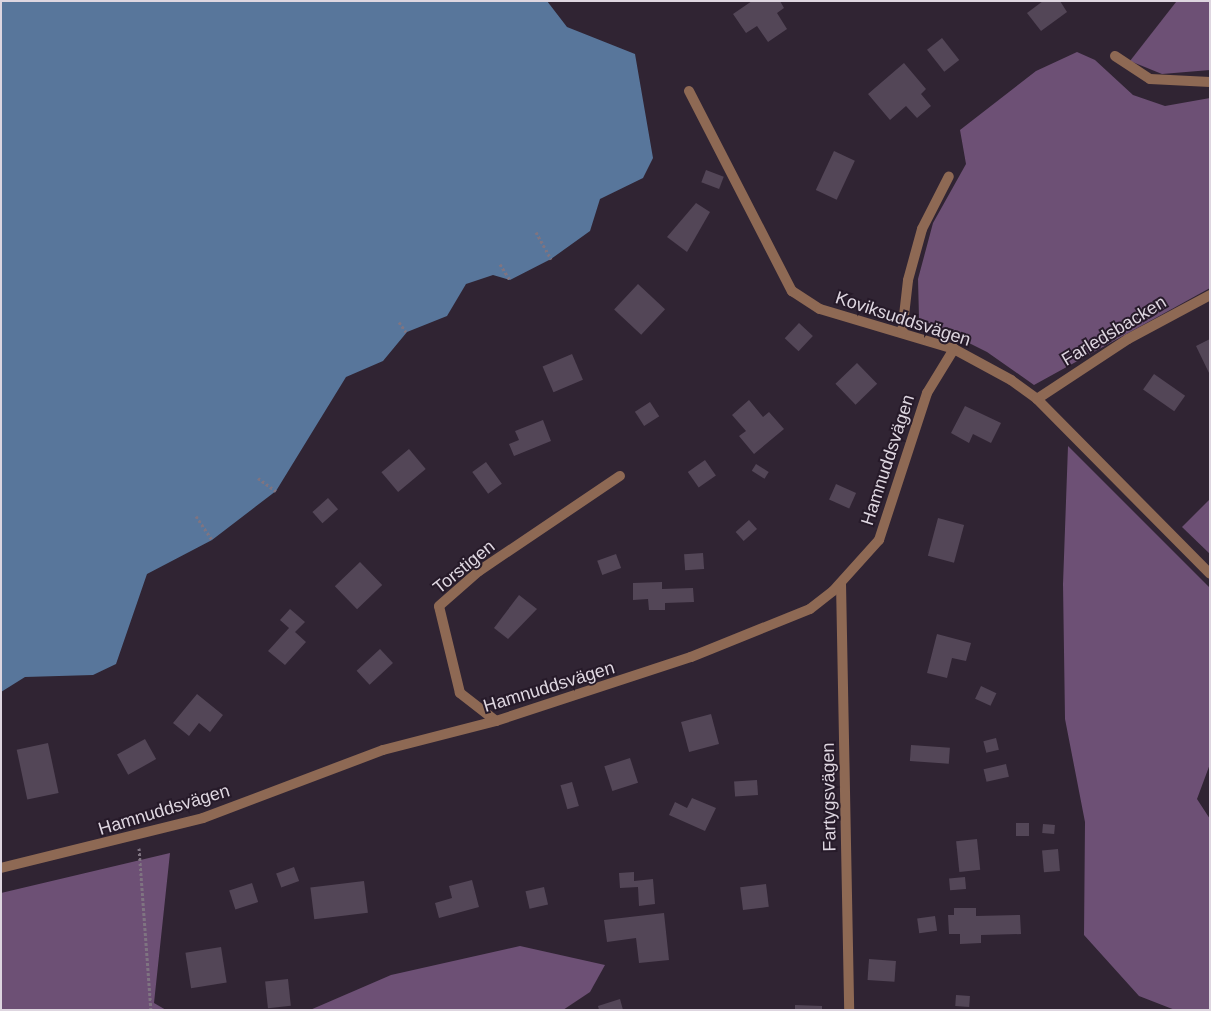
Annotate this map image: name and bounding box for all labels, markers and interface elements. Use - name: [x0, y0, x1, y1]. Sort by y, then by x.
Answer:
- street label: Koviksuddsvägen: [833, 287, 973, 351]
- street label: Farledsbacken: [1058, 291, 1170, 371]
- street label: Hamnuddsvägen: [857, 392, 919, 528]
- street label: Torstigen: [429, 536, 499, 598]
- street label: Hamnuddsvägen: [481, 657, 617, 717]
- street label: Fartygsvägen: [817, 742, 841, 852]
- street label: Hamnuddsvägen: [96, 780, 232, 840]

